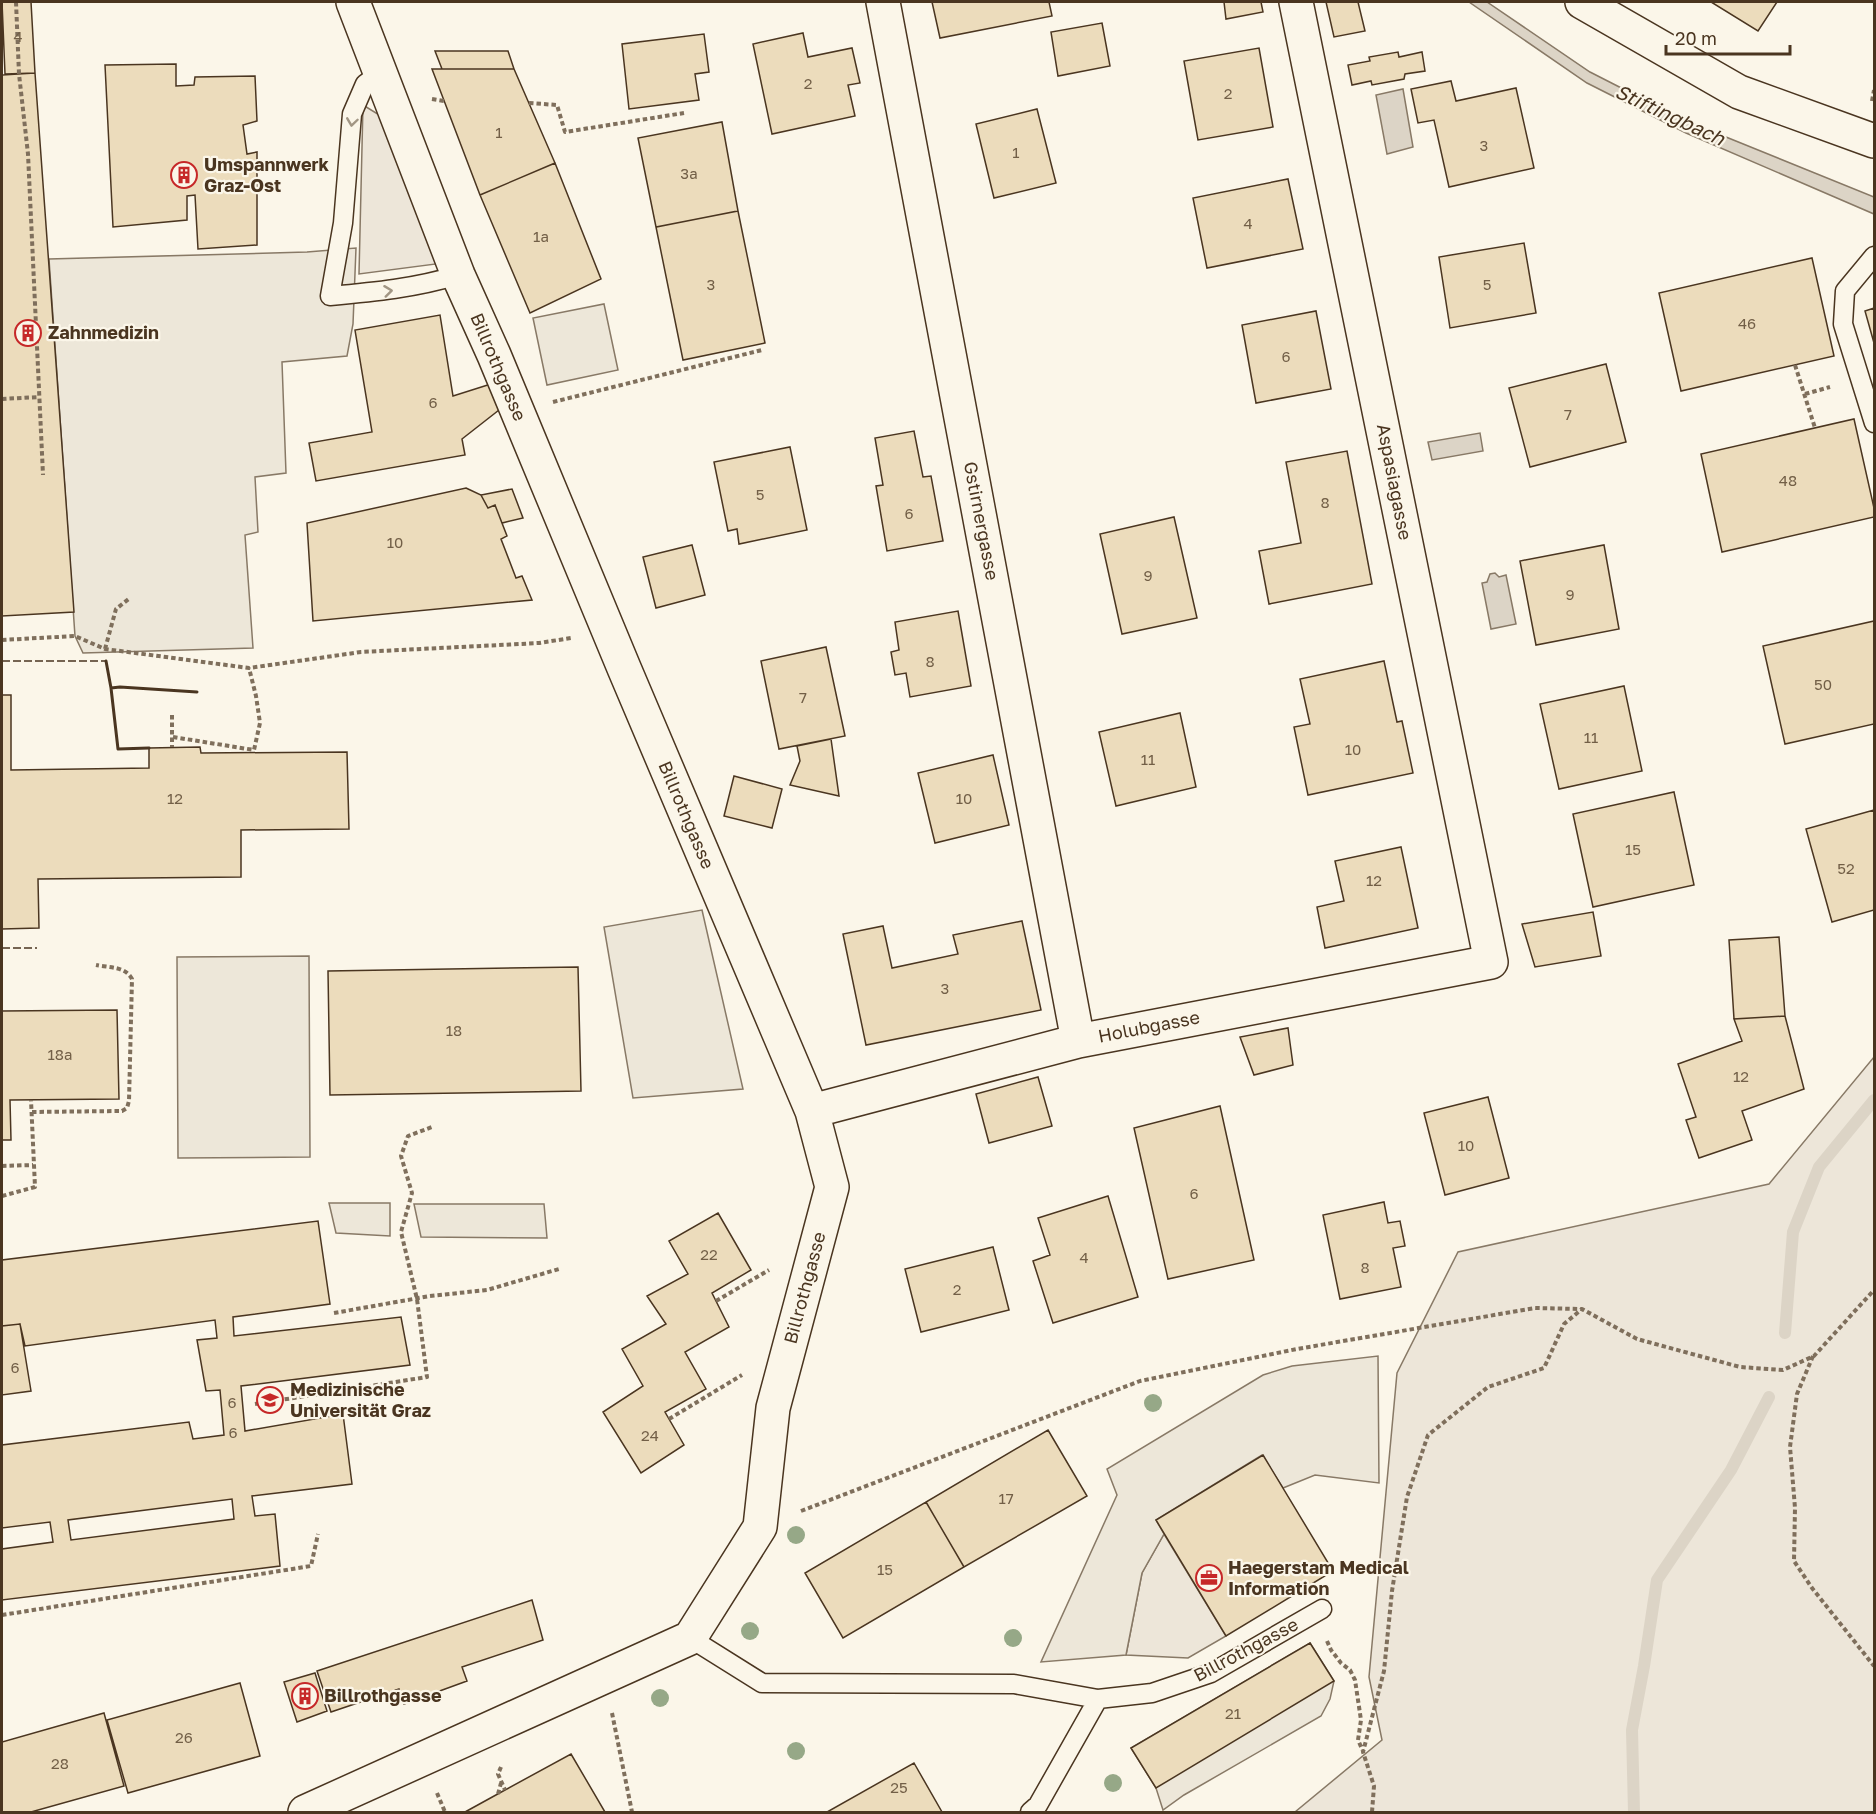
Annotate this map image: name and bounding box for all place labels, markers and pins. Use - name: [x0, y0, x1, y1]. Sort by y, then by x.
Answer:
- place label: Umspannwerk Graz-Ost: [204, 153, 330, 196]
- building icon: Umspannwerk Graz-Ost: [169, 160, 199, 190]
- building icon: Zahnmedizin: [13, 318, 43, 348]
- place label: Zahnmedizin: [48, 321, 159, 343]
- place label: Medizinische Universität Graz: [290, 1378, 431, 1421]
- school or university icon: Medizinische Universität Graz: [255, 1385, 285, 1415]
- place label: Haegerstam Medical Information: [1228, 1556, 1409, 1599]
- office icon: Haegerstam Medical Information: [1194, 1563, 1224, 1593]
- building icon: Billrothgasse: [290, 1681, 320, 1711]
- place label: Billrothgasse: [324, 1684, 442, 1706]

